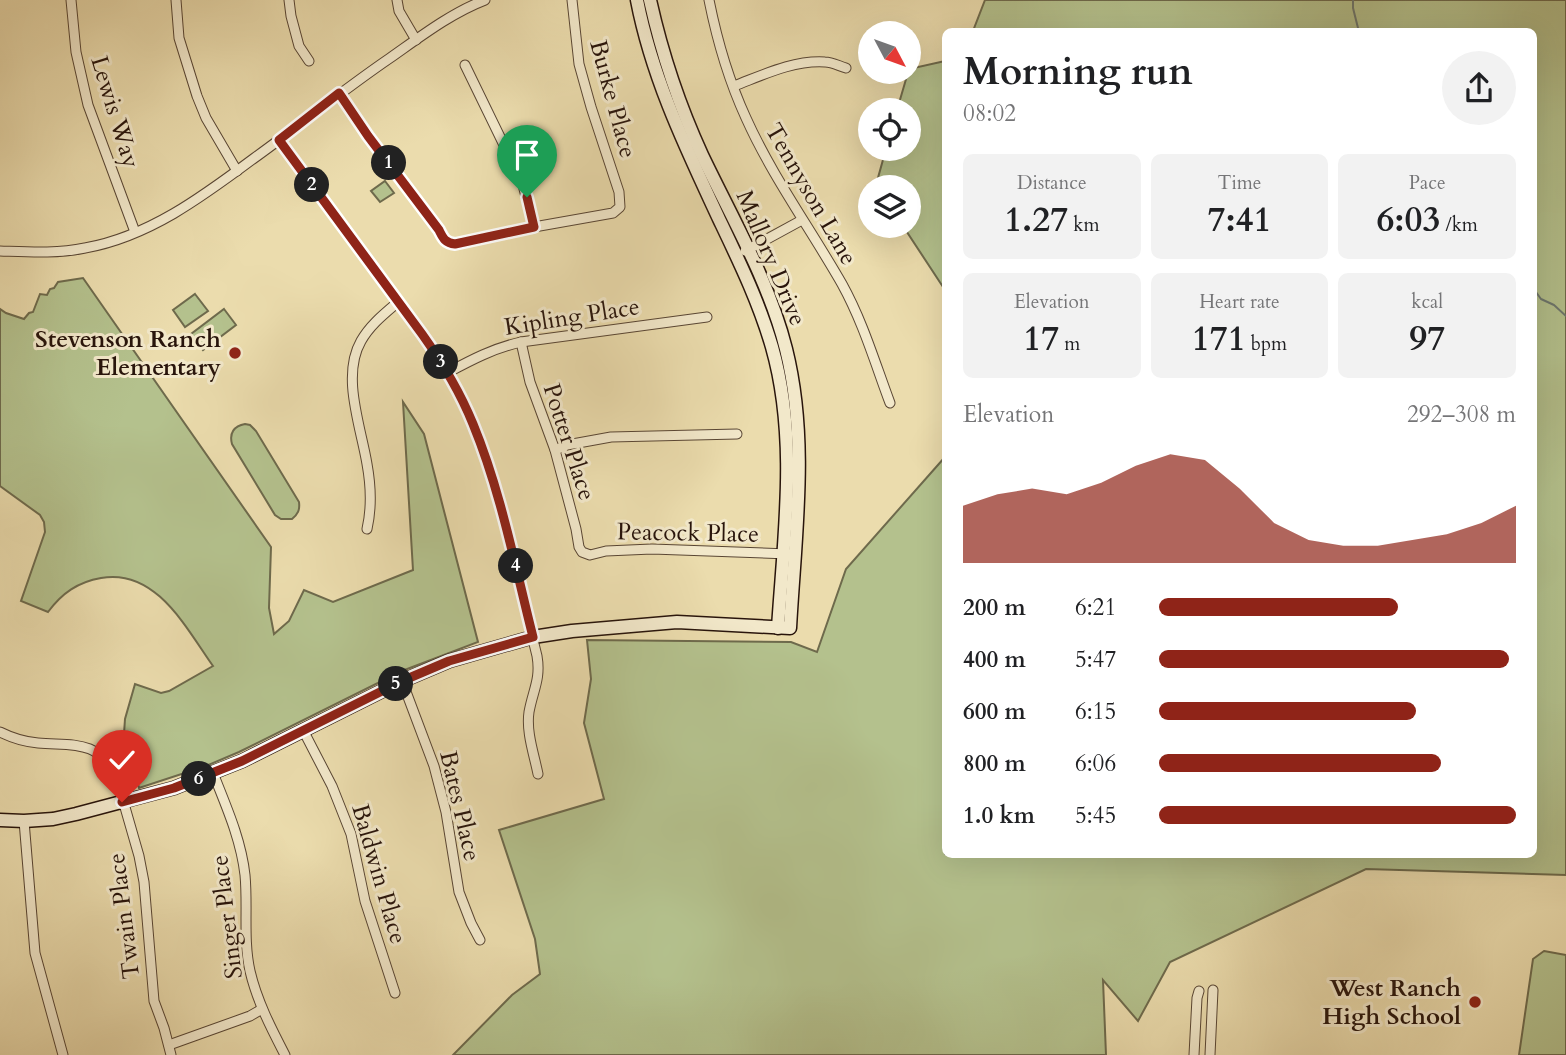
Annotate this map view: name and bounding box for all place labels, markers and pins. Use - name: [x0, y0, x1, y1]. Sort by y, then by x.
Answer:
- pin: [497, 125, 557, 197]
- pin: 1: [372, 146, 406, 180]
- pin: 2: [294, 168, 330, 202]
- place label: Stevenson Ranch Elementary: [35, 323, 221, 384]
- pin: 3: [424, 344, 458, 380]
- marker: Stevenson Ranch Elementary: [227, 345, 243, 361]
- pin: 4: [498, 548, 534, 584]
- pin: 5: [378, 666, 414, 702]
- pin: [92, 730, 152, 802]
- pin: 6: [182, 762, 216, 796]
- place label: West Ranch High School: [1322, 972, 1461, 1033]
- marker: West Ranch High School: [1467, 994, 1483, 1010]

